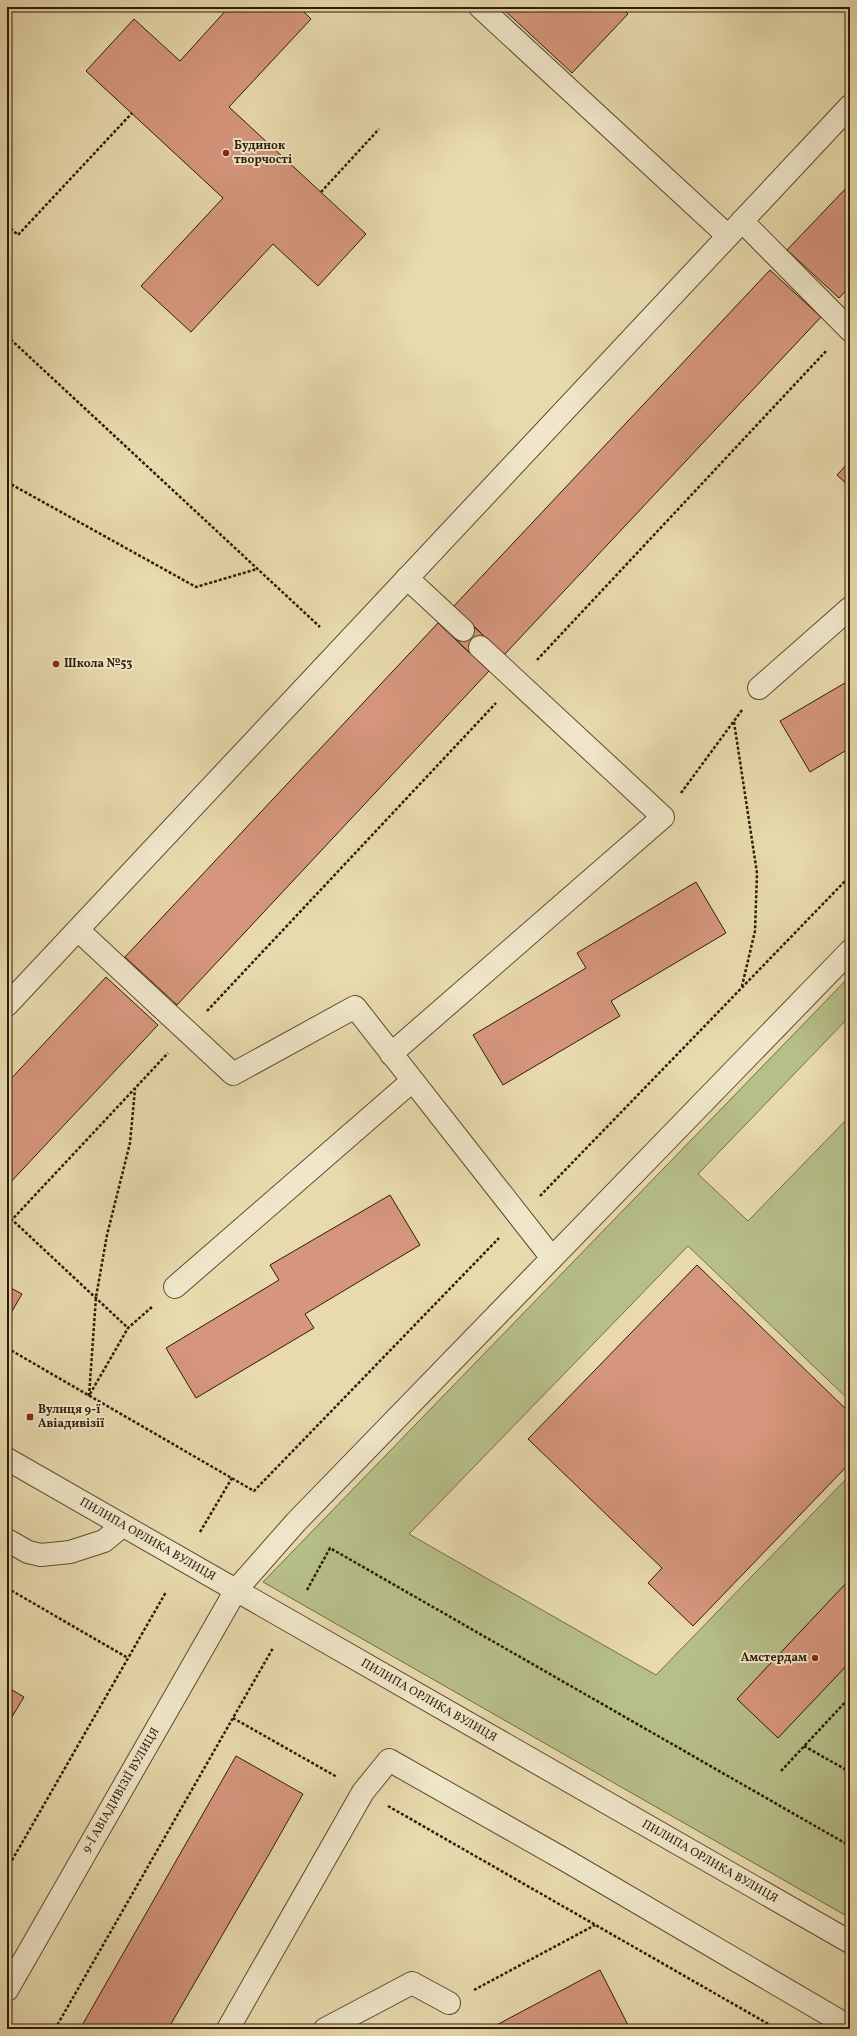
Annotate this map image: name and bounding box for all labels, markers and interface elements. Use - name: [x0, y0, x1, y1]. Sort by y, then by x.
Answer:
- place label: Будинок творчості: [234, 138, 292, 168]
- marker: Будинок творчості: [221, 148, 231, 158]
- place label: Школа №53: [64, 656, 132, 672]
- marker: Школа №53: [51, 659, 61, 669]
- place label: Вулиця 9-ї Авіадивізії: [38, 1402, 105, 1432]
- marker: Вулиця 9-ї Авіадивізії: [25, 1412, 35, 1422]
- street label: ПИЛИПА ОРЛИКА ВУЛИЦЯ: [77, 1494, 219, 1585]
- place label: Амстердам: [741, 1650, 807, 1666]
- marker: Амстердам: [810, 1653, 820, 1663]
- street label: ПИЛИПА ОРЛИКА ВУЛИЦЯ: [358, 1655, 500, 1746]
- street label: 9-Ї АВІАДИВІЗІЇ ВУЛИЦЯ: [79, 1725, 164, 1856]
- street label: ПИЛИПА ОРЛИКА ВУЛИЦЯ: [639, 1816, 781, 1907]

